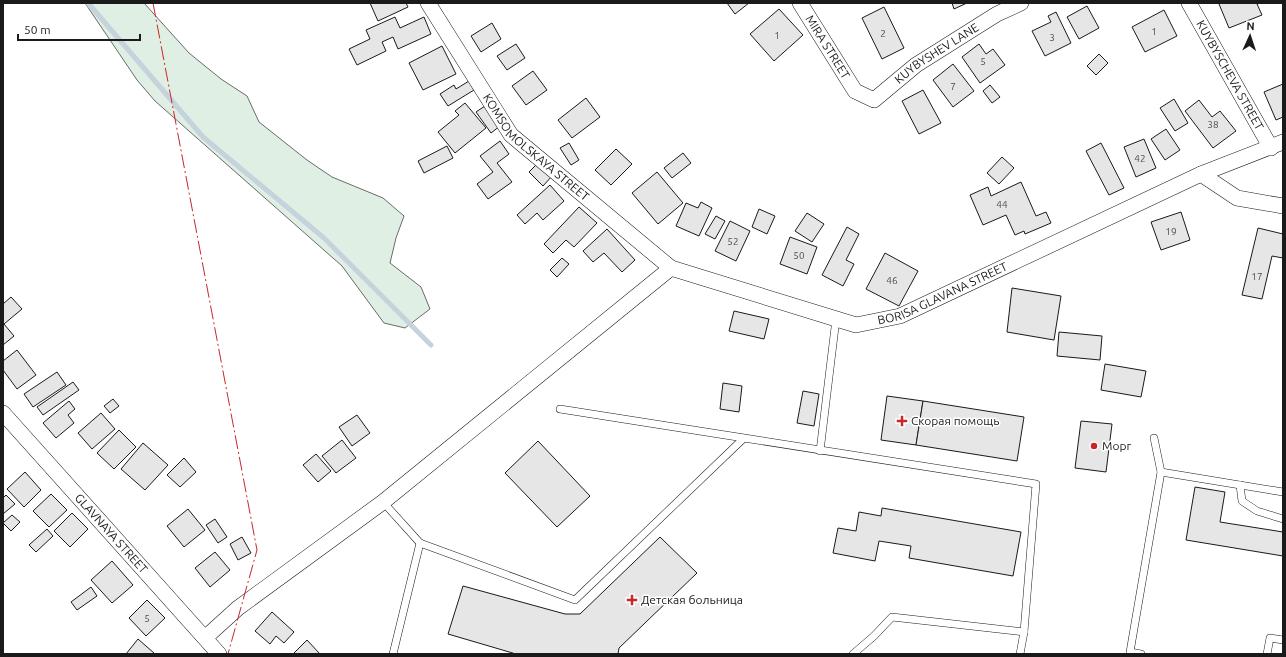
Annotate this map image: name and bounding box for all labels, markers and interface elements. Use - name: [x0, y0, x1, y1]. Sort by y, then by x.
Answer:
- street label: MIRA STREET: [803, 13, 853, 81]
- scale bar: [18, 16, 140, 42]
- north arrow: [1230, 16, 1270, 56]
- street label: KUYBYSCHEVA STREET: [1194, 18, 1267, 132]
- street label: KUYBYSHEV LANE: [892, 20, 981, 86]
- text: N: [1246, 20, 1255, 32]
- text: 50 m: [24, 23, 51, 36]
- house number: 1: [1151, 26, 1157, 37]
- house number: 2: [880, 28, 886, 39]
- house number: 1: [774, 30, 780, 41]
- house number: 3: [1049, 32, 1055, 43]
- house number: 5: [980, 56, 986, 67]
- house number: 7: [950, 81, 956, 92]
- street label: KOMSOMOLSKAYA STREET: [481, 91, 592, 203]
- house number: 38: [1207, 119, 1219, 130]
- house number: 42: [1134, 153, 1146, 164]
- house number: 44: [996, 199, 1008, 210]
- house number: 19: [1165, 226, 1177, 237]
- house number: 52: [727, 236, 739, 247]
- house number: 50: [793, 250, 805, 261]
- street label: BORISA GLAVANA STREET: [876, 259, 1009, 326]
- house number: 17: [1251, 271, 1263, 282]
- house number: 46: [886, 275, 898, 286]
- place label: Скорая помощь: [911, 414, 999, 427]
- marker: Скорая помощь: [896, 415, 908, 427]
- place label: Морг: [1102, 439, 1131, 452]
- marker: Морг: [1089, 441, 1099, 451]
- street label: GLAVNAYA STREET: [73, 491, 151, 576]
- place label: Детская больница: [641, 593, 743, 606]
- marker: Детская больница: [626, 594, 638, 606]
- house number: 5: [144, 613, 150, 624]

